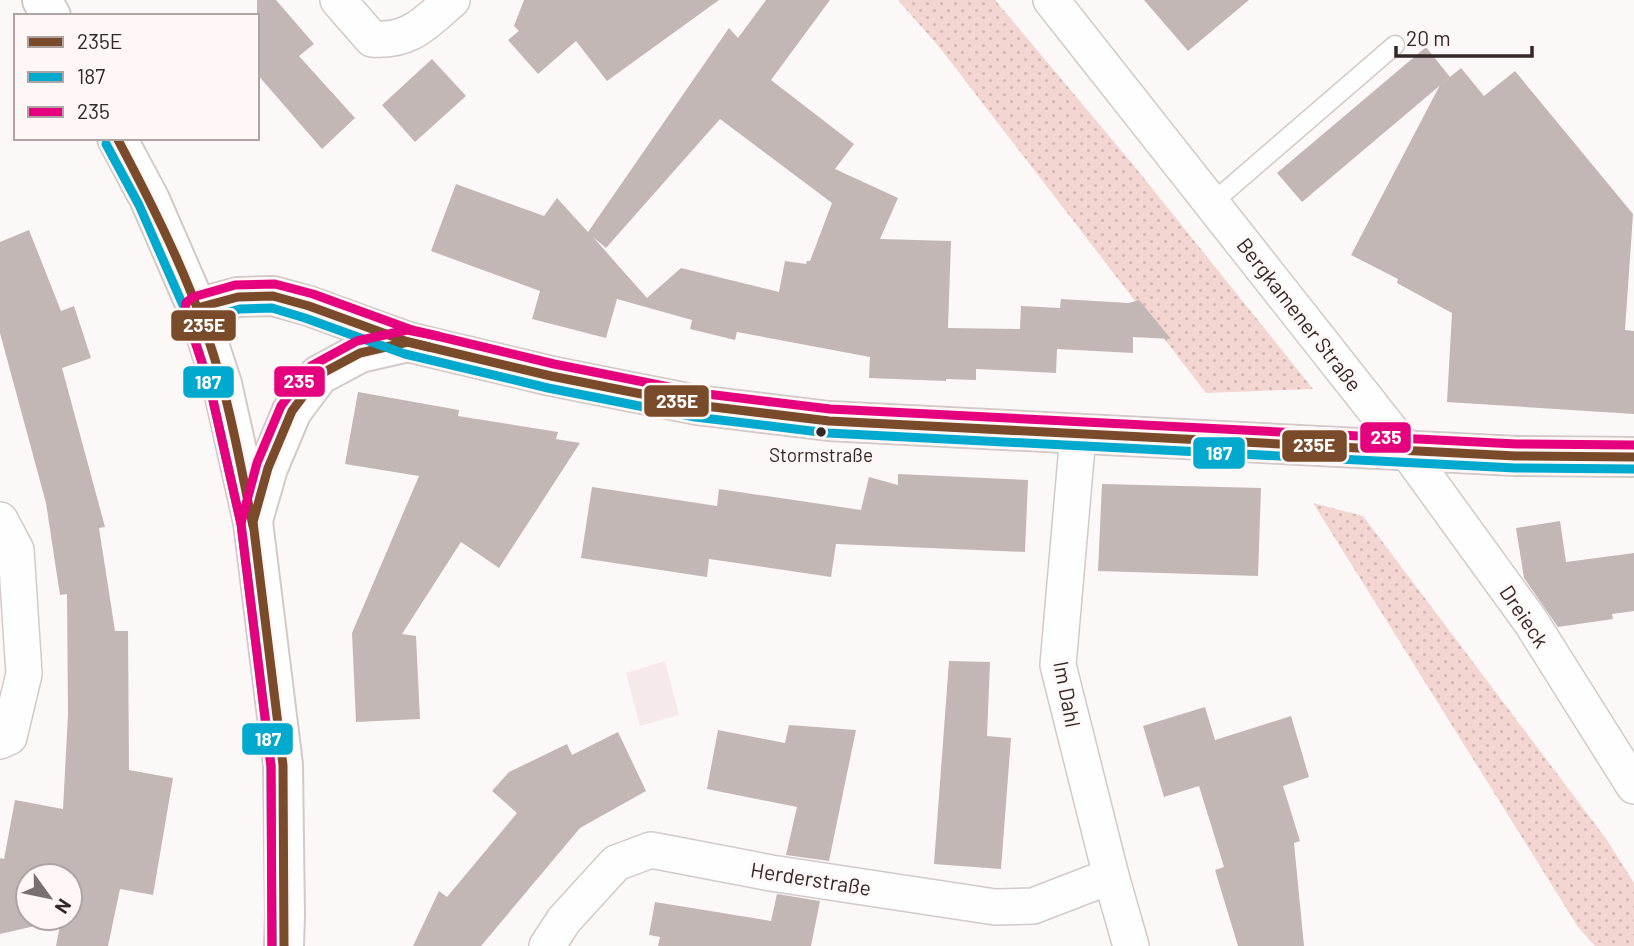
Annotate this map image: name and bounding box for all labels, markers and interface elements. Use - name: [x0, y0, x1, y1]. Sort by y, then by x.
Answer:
- legend: [14, 14, 259, 140]
- scale bar: [1396, 14, 1532, 58]
- text: 20 m: [1406, 25, 1451, 50]
- text: 235E: [77, 28, 122, 53]
- text: 187: [77, 63, 105, 88]
- text: 235: [77, 98, 110, 123]
- street label: Bergkamener Straße: [1232, 232, 1368, 396]
- line badge: 235E: [170, 309, 237, 342]
- text: 235E: [183, 313, 225, 336]
- line badge: 187: [182, 365, 235, 399]
- line badge: 235: [273, 365, 326, 398]
- text: 235: [284, 369, 314, 392]
- text: 187: [195, 370, 222, 393]
- line badge: 235E: [643, 384, 710, 418]
- text: 235E: [656, 389, 698, 412]
- line badge: 235: [1359, 421, 1412, 454]
- marker: Stormstraße: [814, 425, 828, 439]
- text: 235: [1371, 425, 1401, 448]
- line badge: 235E: [1281, 429, 1348, 463]
- text: 235E: [1293, 433, 1335, 456]
- line badge: 187: [1192, 436, 1246, 470]
- text: 187: [1206, 441, 1233, 464]
- place label: Stormstraße: [769, 443, 873, 466]
- street label: Dreieck: [1495, 580, 1555, 652]
- street label: Im Dahl: [1049, 659, 1087, 729]
- line badge: 187: [241, 722, 294, 756]
- text: 187: [255, 727, 282, 750]
- street label: Herderstraße: [749, 856, 873, 900]
- north arrow: [14, 862, 84, 932]
- text: N: [51, 895, 77, 918]

